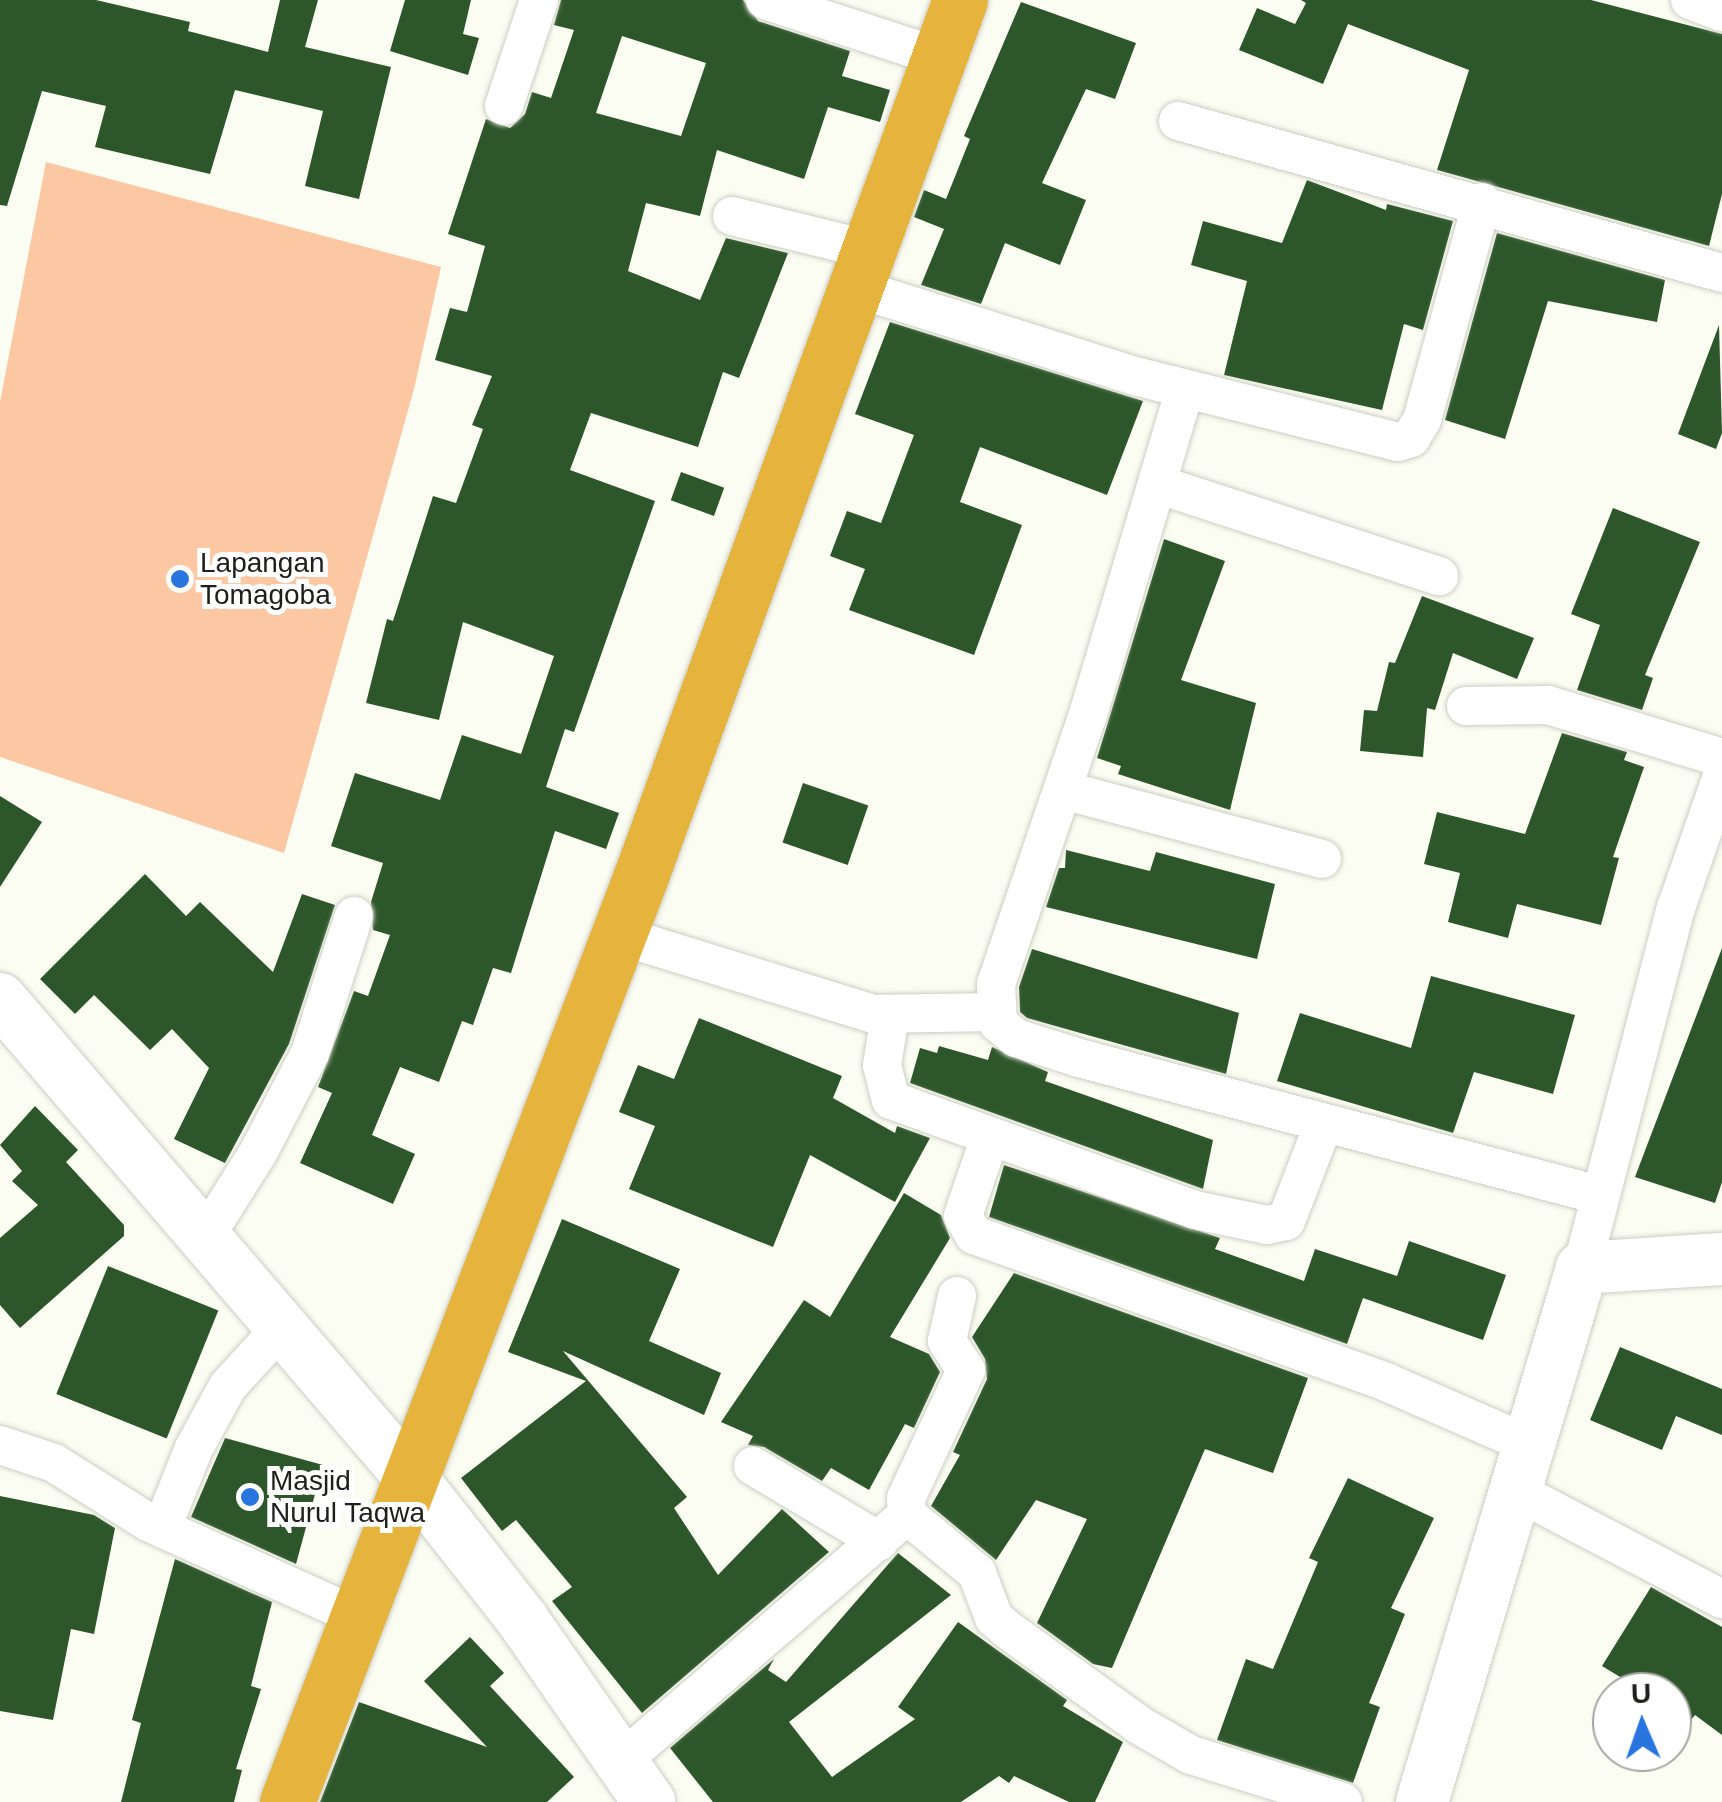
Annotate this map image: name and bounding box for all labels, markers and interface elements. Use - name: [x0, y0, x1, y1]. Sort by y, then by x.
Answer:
- place label: Lapangan Tomagoba: [200, 546, 331, 612]
- marker: Lapangan Tomagoba: [169, 568, 191, 590]
- place label: Masjid Nurul Taqwa: [270, 1464, 426, 1530]
- marker: Masjid Nurul Taqwa: [239, 1486, 261, 1508]
- north arrow: [1592, 1672, 1692, 1772]
- text: U: [1630, 1678, 1652, 1709]

